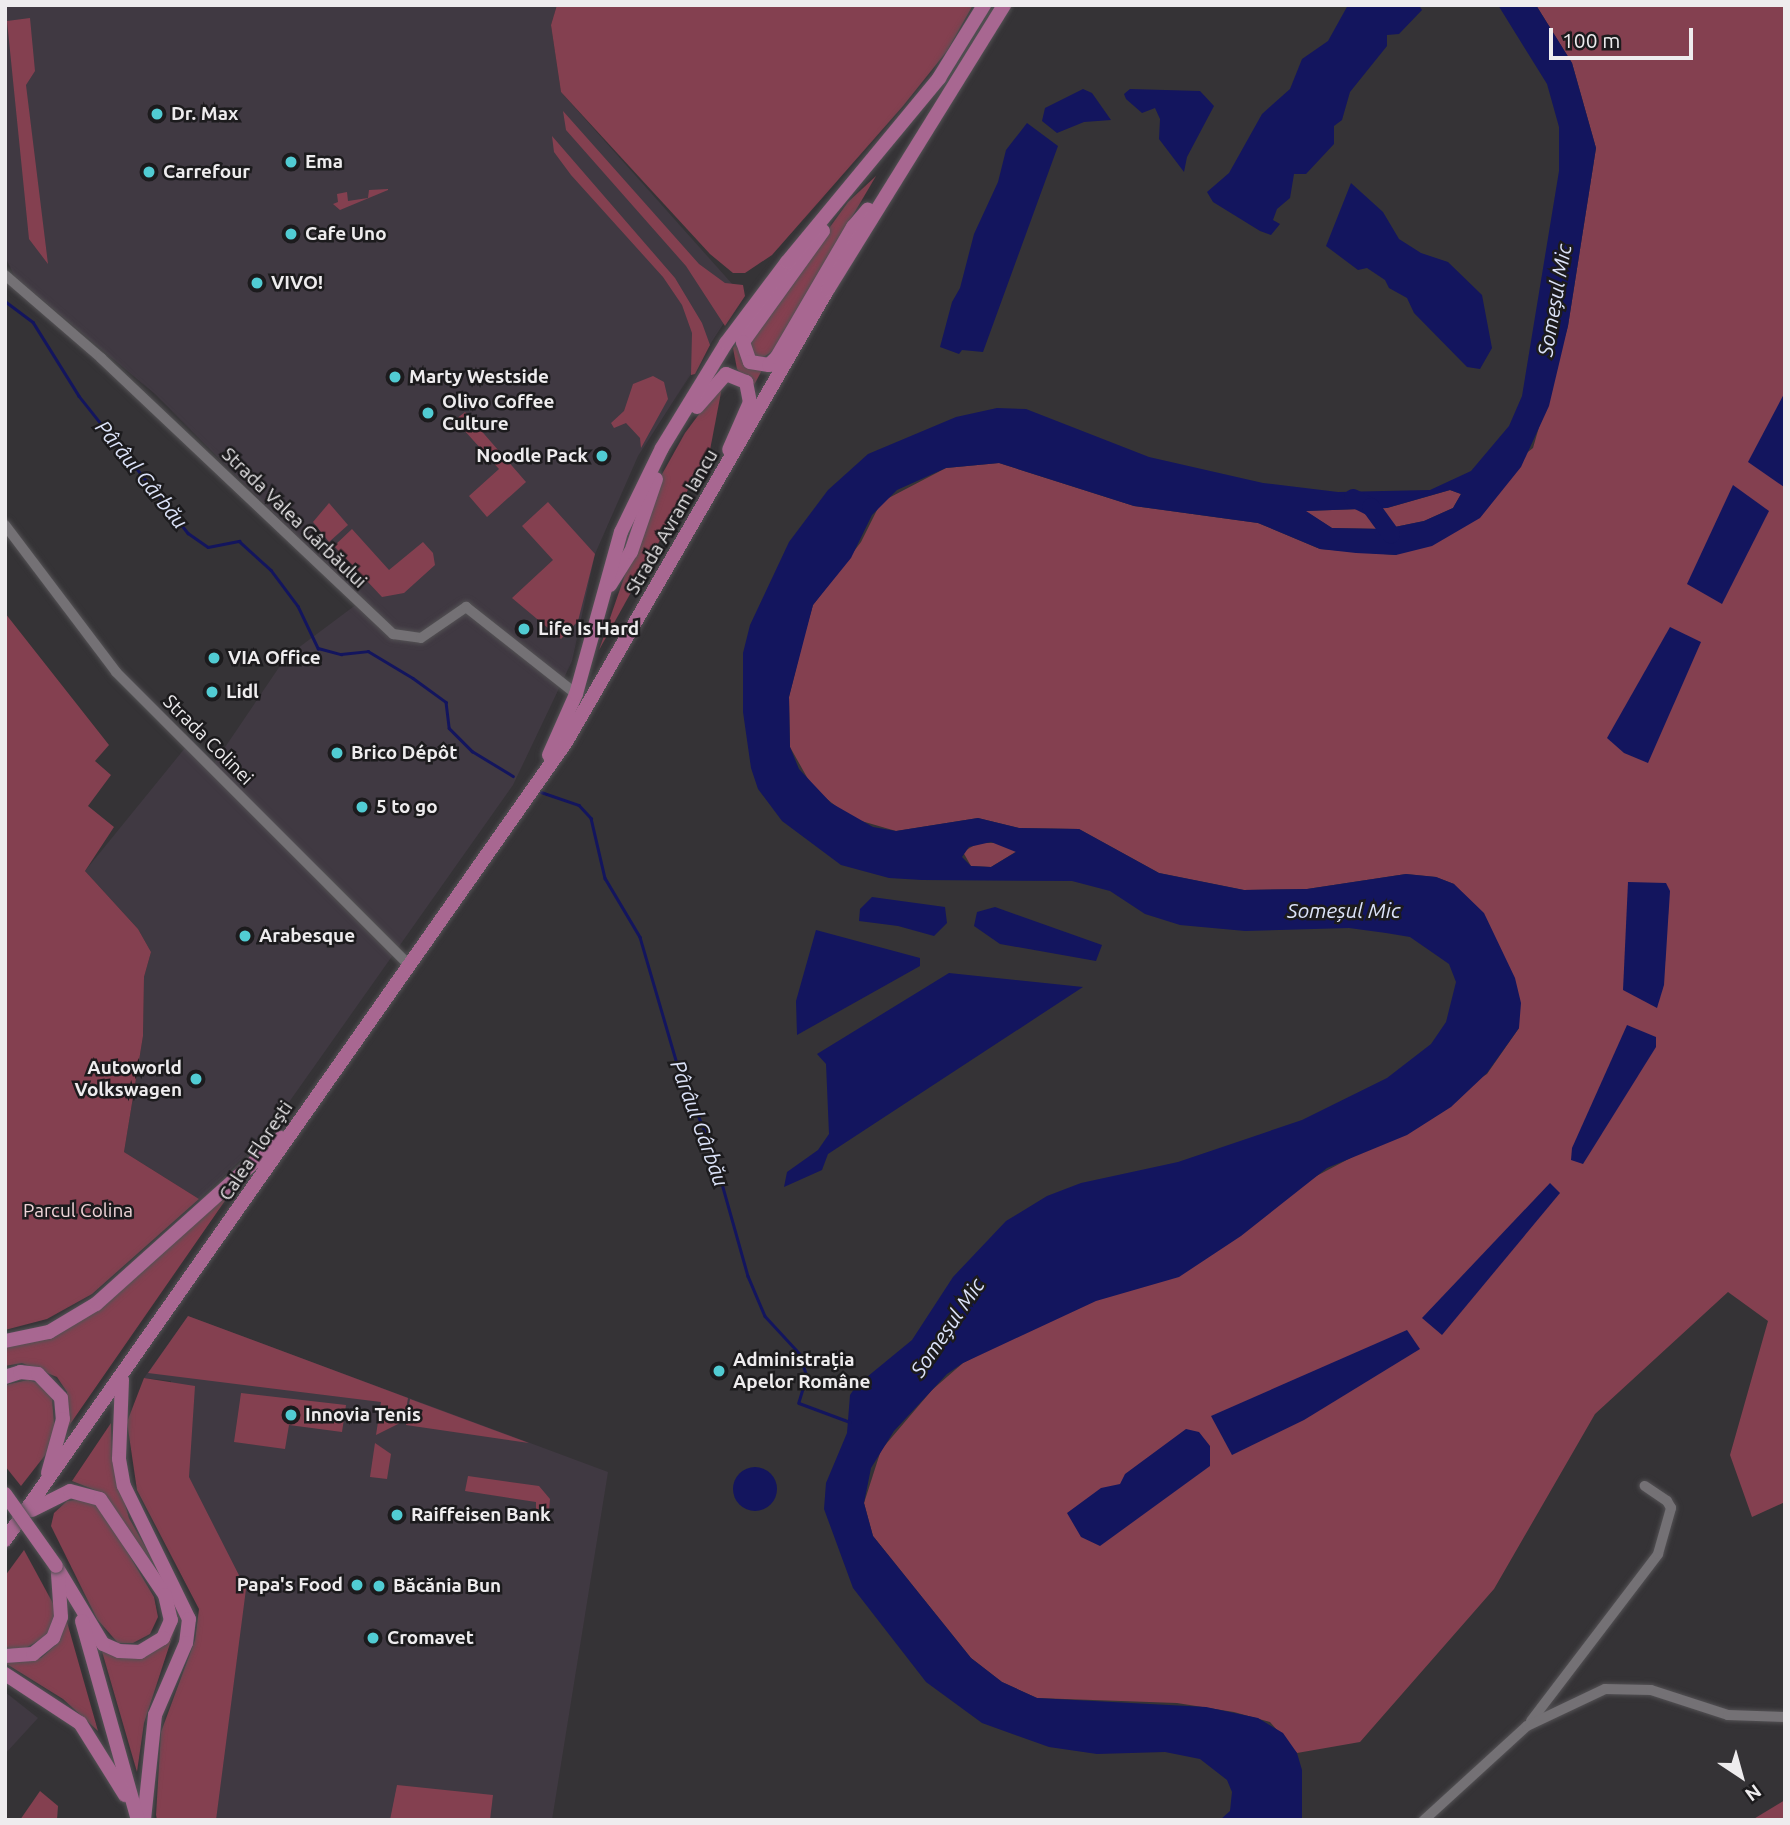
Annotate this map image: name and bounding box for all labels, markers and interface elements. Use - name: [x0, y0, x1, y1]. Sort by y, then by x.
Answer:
- scale bar: [1552, 14, 1696, 58]
- text: 100 m: [1562, 28, 1620, 52]
- place label: Dr. Max: [171, 103, 238, 125]
- marker: Dr. Max: [149, 106, 165, 122]
- place label: Ema: [305, 151, 343, 173]
- marker: Ema: [283, 154, 299, 170]
- place label: Carrefour: [163, 161, 250, 183]
- marker: Carrefour: [141, 164, 157, 180]
- place label: Cafe Uno: [305, 223, 387, 245]
- marker: Cafe Uno: [283, 226, 299, 242]
- water label: Someșul Mic: [1532, 242, 1576, 358]
- place label: VIVO!: [271, 272, 323, 294]
- marker: VIVO!: [249, 275, 265, 291]
- place label: Marty Westside: [409, 366, 549, 388]
- marker: Marty Westside: [387, 369, 403, 385]
- place label: Olivo Coffee Culture: [442, 391, 554, 435]
- marker: Olivo Coffee Culture: [420, 405, 436, 421]
- water label: Pârâul Gârbău: [91, 415, 193, 533]
- street label: Strada Valea Gârbăului: [217, 443, 371, 593]
- place label: Noodle Pack: [476, 445, 588, 467]
- street label: Strada Avram Iancu: [621, 445, 723, 599]
- marker: Noodle Pack: [594, 448, 610, 464]
- place label: Life Is Hard: [538, 618, 639, 640]
- marker: Life Is Hard: [516, 621, 532, 637]
- place label: VIA Office: [228, 647, 321, 669]
- marker: VIA Office: [206, 650, 222, 666]
- place label: Lidl: [226, 681, 259, 703]
- marker: Lidl: [204, 684, 220, 700]
- street label: Strada Colinei: [158, 690, 258, 790]
- place label: Brico Dépôt: [351, 742, 457, 764]
- marker: Brico Dépôt: [329, 745, 345, 761]
- place label: 5 to go: [376, 796, 438, 818]
- marker: 5 to go: [354, 799, 370, 815]
- water label: Someșul Mic: [1287, 897, 1401, 923]
- place label: Arabesque: [259, 925, 355, 947]
- marker: Arabesque: [237, 928, 253, 944]
- place label: Autoworld Volkswagen: [75, 1057, 182, 1101]
- water label: Pârâul Gârbău: [666, 1057, 734, 1189]
- marker: Autoworld Volkswagen: [188, 1071, 204, 1087]
- street label: Calea Florești: [214, 1097, 298, 1205]
- park label: Parcul Colina: [23, 1200, 133, 1222]
- water label: Someșul Mic: [905, 1273, 989, 1381]
- place label: Administrația Apelor Române: [733, 1349, 870, 1393]
- marker: Administrația Apelor Române: [711, 1363, 727, 1379]
- place label: Innovia Tenis: [305, 1404, 421, 1426]
- marker: Innovia Tenis: [283, 1407, 299, 1423]
- place label: Raiffeisen Bank: [411, 1504, 551, 1526]
- marker: Raiffeisen Bank: [389, 1507, 405, 1523]
- place label: Papa's Food: [237, 1574, 343, 1596]
- place label: Băcănia Bun: [393, 1575, 501, 1597]
- marker: Papa's Food: [349, 1577, 365, 1593]
- marker: Băcănia Bun: [371, 1578, 387, 1594]
- place label: Cromavet: [387, 1627, 474, 1649]
- marker: Cromavet: [365, 1630, 381, 1646]
- north arrow: [1706, 1741, 1776, 1811]
- text: N: [1741, 1780, 1766, 1806]

